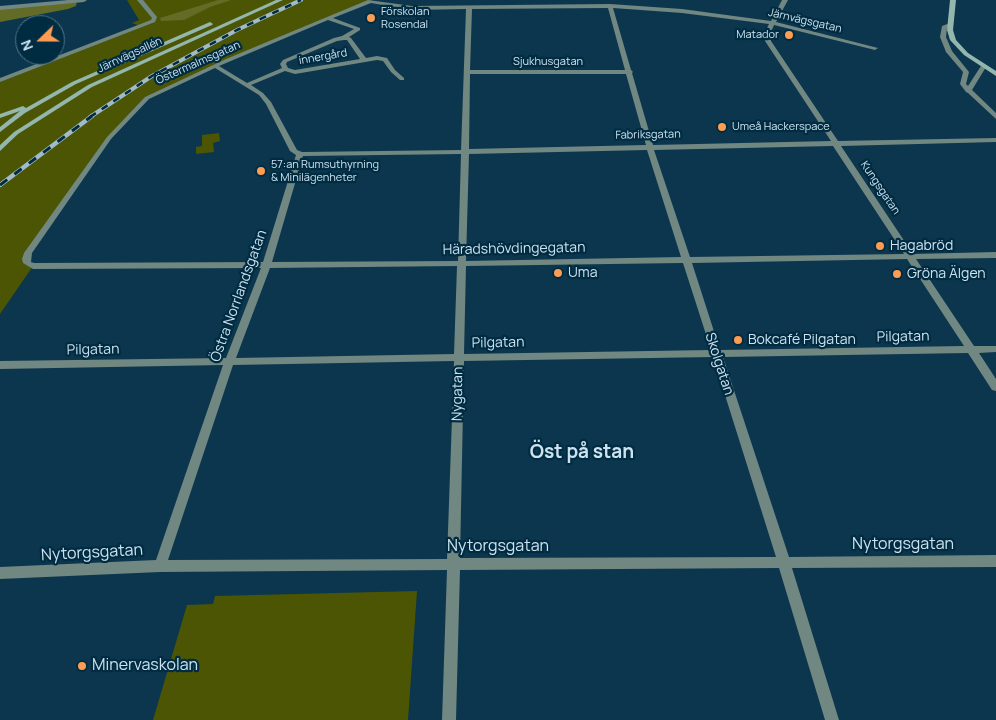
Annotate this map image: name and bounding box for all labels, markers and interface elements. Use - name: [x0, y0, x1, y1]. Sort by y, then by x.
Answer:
- place label: Förskolan Rosendal: [381, 5, 429, 31]
- street label: Järnvägsgatan: [767, 6, 843, 36]
- marker: Förskolan Rosendal: [365, 12, 377, 24]
- north arrow: [15, 15, 65, 65]
- place label: Matador: [736, 28, 779, 42]
- marker: Matador: [783, 29, 795, 41]
- street label: Järnvägsallén: [96, 34, 164, 76]
- text: N: [16, 37, 37, 54]
- street label: Östermalmsgatan: [154, 38, 242, 88]
- street label: innergård: [298, 46, 348, 68]
- street label: Sjukhusgatan: [513, 55, 583, 69]
- place label: Umeå Hackerspace: [732, 120, 830, 134]
- marker: Umeå Hackerspace: [716, 121, 728, 133]
- street label: Fabriksgatan: [615, 128, 681, 142]
- place label: 57:an Rumsuthyrning & Minilägenheter: [271, 158, 379, 184]
- street label: Kungsgatan: [857, 159, 903, 217]
- marker: 57:an Rumsuthyrning & Minilägenheter: [255, 165, 267, 177]
- street label: Östra Norrlandsgatan: [207, 228, 271, 364]
- place label: Hagabröd: [890, 238, 953, 254]
- street label: Häradshövdingegatan: [442, 239, 586, 259]
- marker: Hagabröd: [874, 240, 886, 252]
- place label: Uma: [568, 265, 597, 281]
- place label: Gröna Älgen: [907, 266, 986, 282]
- marker: Uma: [552, 267, 564, 279]
- marker: Gröna Älgen: [891, 268, 903, 280]
- street label: Pilgatan: [876, 328, 930, 346]
- street label: Skolgatan: [701, 331, 737, 397]
- place label: Bokcafé Pilgatan: [748, 332, 856, 348]
- street label: Pilgatan: [471, 334, 525, 352]
- marker: Bokcafé Pilgatan: [732, 334, 744, 346]
- street label: Pilgatan: [66, 341, 120, 359]
- street label: Nygatan: [449, 367, 467, 421]
- district label: Öst på stan: [530, 442, 634, 464]
- street label: Nytorgsgatan: [852, 535, 954, 555]
- street label: Nytorgsgatan: [447, 537, 549, 557]
- street label: Nytorgsgatan: [41, 541, 143, 565]
- place label: Minervaskolan: [92, 656, 198, 676]
- marker: Minervaskolan: [76, 660, 88, 672]

